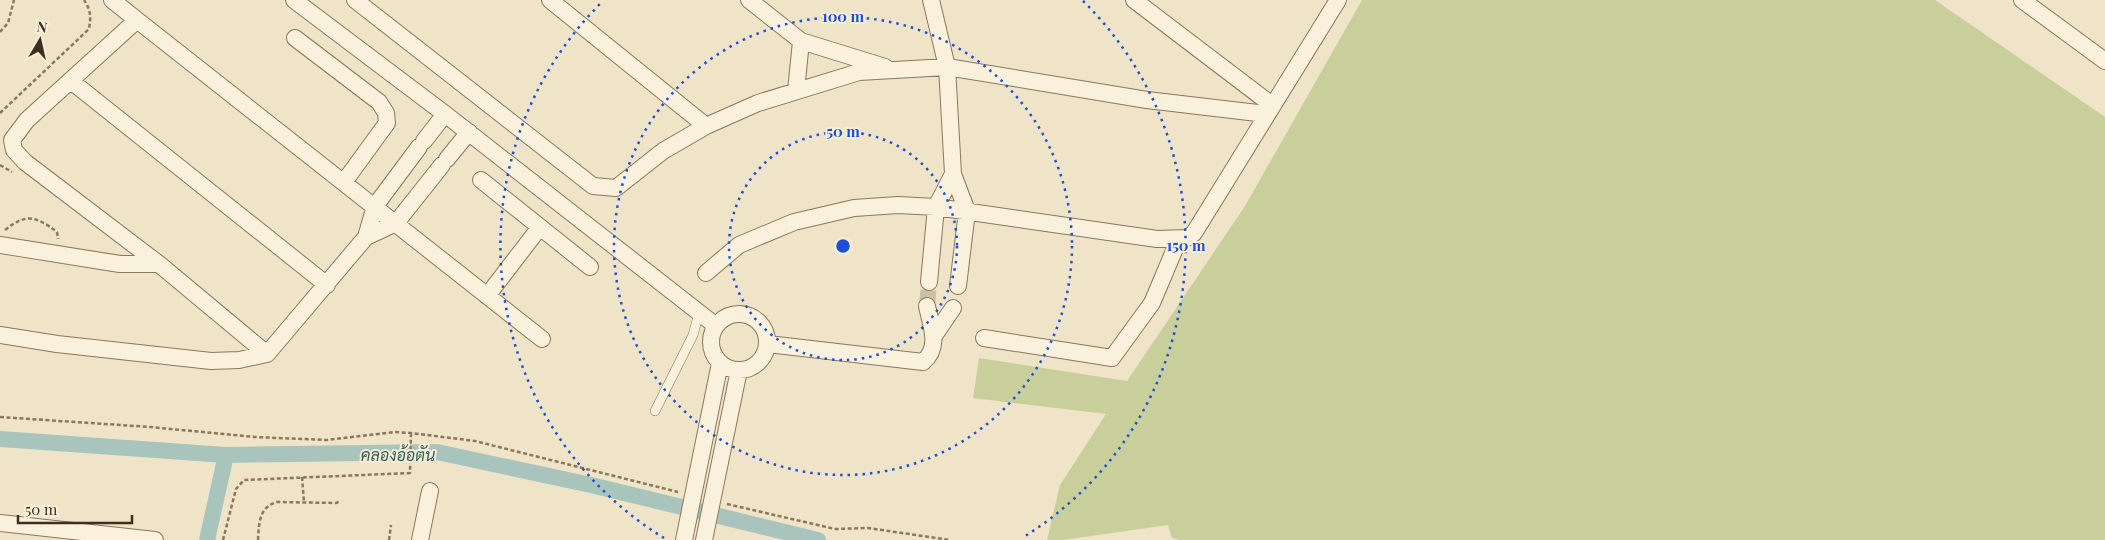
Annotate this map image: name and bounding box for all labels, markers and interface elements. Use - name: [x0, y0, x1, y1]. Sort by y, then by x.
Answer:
- text: 100 m: [822, 6, 865, 26]
- north arrow: [15, 15, 65, 65]
- text: N: [36, 16, 49, 37]
- text: 50 m: [826, 121, 860, 141]
- text: 150 m: [1166, 235, 1206, 255]
- centre of rings: [834, 237, 852, 255]
- water label: คลองอ้อตัน: [361, 444, 435, 465]
- scale bar: [18, 492, 131, 524]
- text: 50 m: [25, 499, 58, 519]

